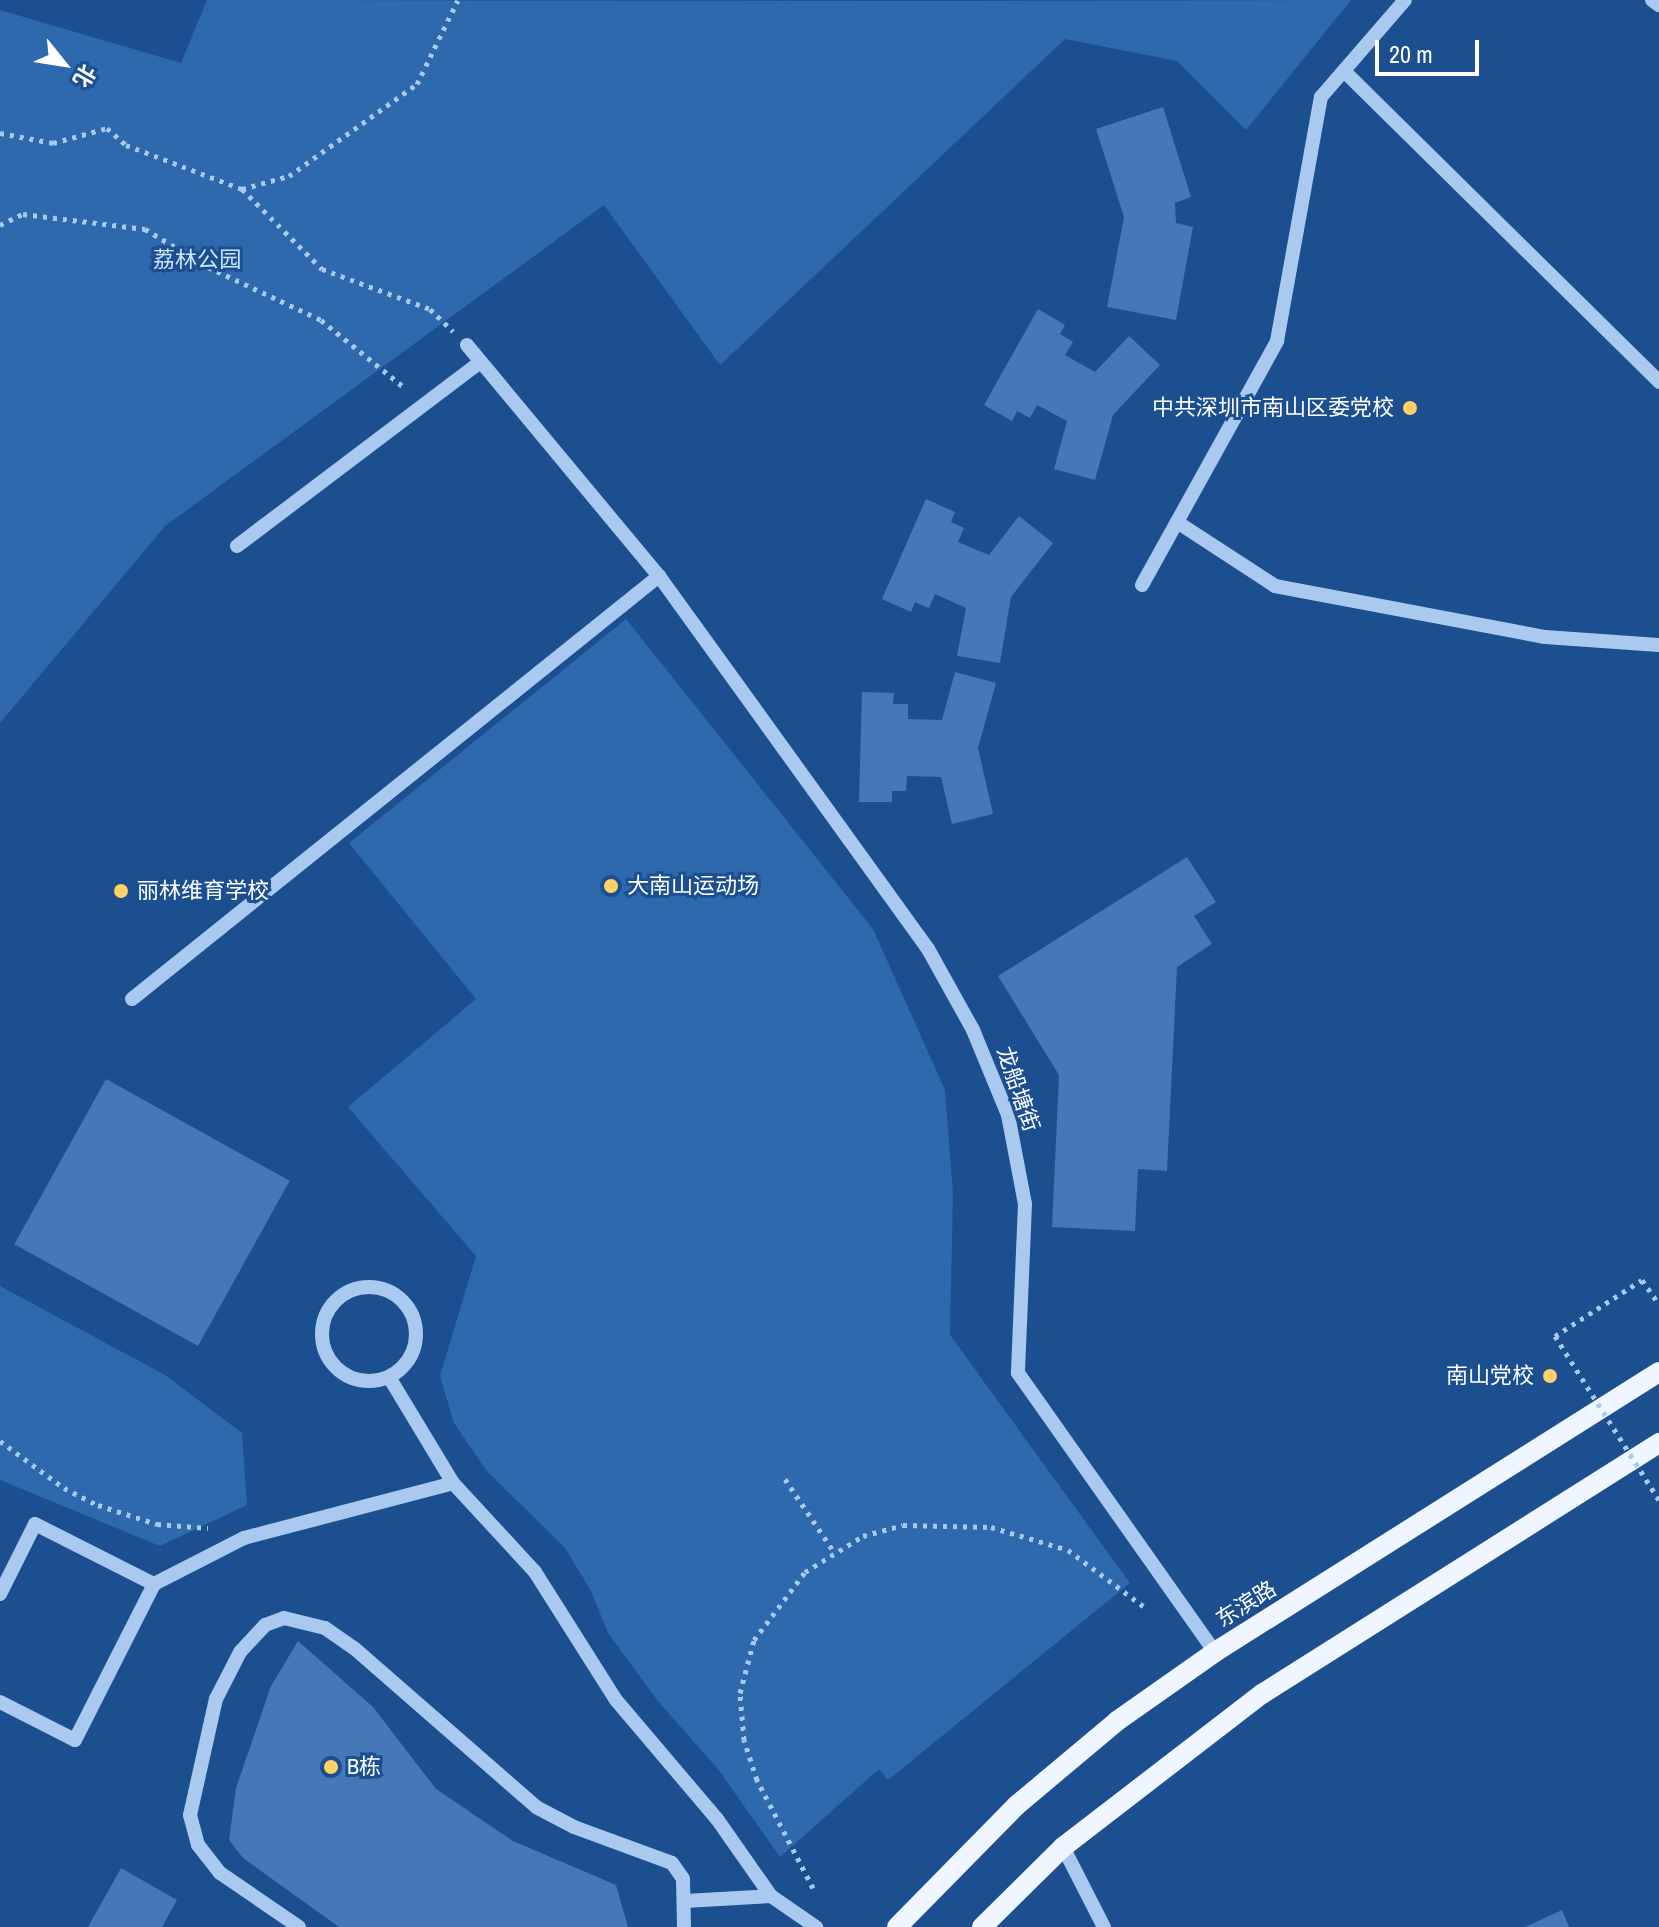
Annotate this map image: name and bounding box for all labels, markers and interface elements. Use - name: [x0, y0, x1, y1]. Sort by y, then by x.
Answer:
- north arrow: [24, 24, 104, 104]
- scale bar: [1379, 24, 1483, 74]
- text: 20 m: [1389, 38, 1433, 70]
- text: 北: [66, 59, 103, 93]
- park label: 荔林公园: [153, 247, 241, 273]
- place label: 中共深圳市南山区委党校: [1152, 395, 1394, 421]
- marker: 中共深圳市南山区委党校: [1401, 399, 1419, 417]
- place label: 大南山运动场: [627, 873, 759, 899]
- marker: 大南山运动场: [602, 877, 620, 895]
- place label: 丽林维育学校: [137, 878, 269, 904]
- marker: 丽林维育学校: [112, 882, 130, 900]
- street label: 龙船塘街: [991, 1043, 1045, 1135]
- place label: 南山党校: [1446, 1363, 1534, 1389]
- marker: 南山党校: [1541, 1367, 1559, 1385]
- street label: 东滨路: [1211, 1575, 1281, 1633]
- place label: B栋: [347, 1754, 381, 1780]
- marker: B栋: [322, 1758, 340, 1776]

